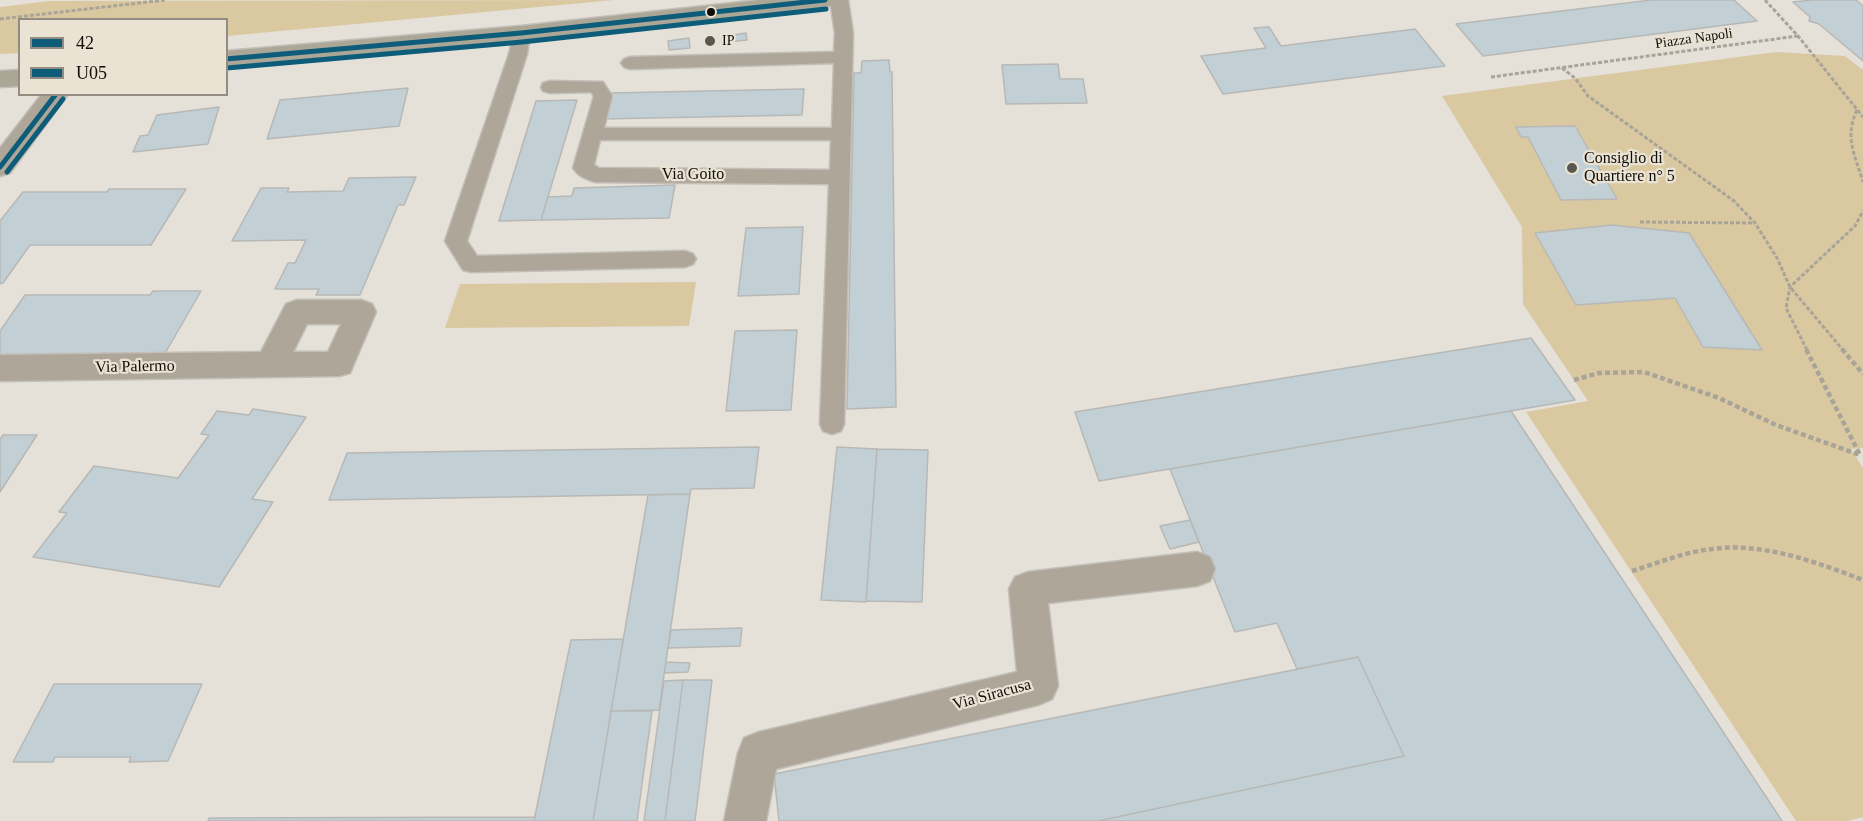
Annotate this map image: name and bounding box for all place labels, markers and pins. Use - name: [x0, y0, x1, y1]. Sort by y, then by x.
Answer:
- unlabelled marker: [705, 6, 717, 18]
- place label: IP: [722, 33, 734, 49]
- marker: IP: [703, 34, 717, 48]
- place label: Consiglio di Quartiere n° 5: [1584, 149, 1675, 187]
- marker: Consiglio di Quartiere n° 5: [1565, 161, 1579, 175]

